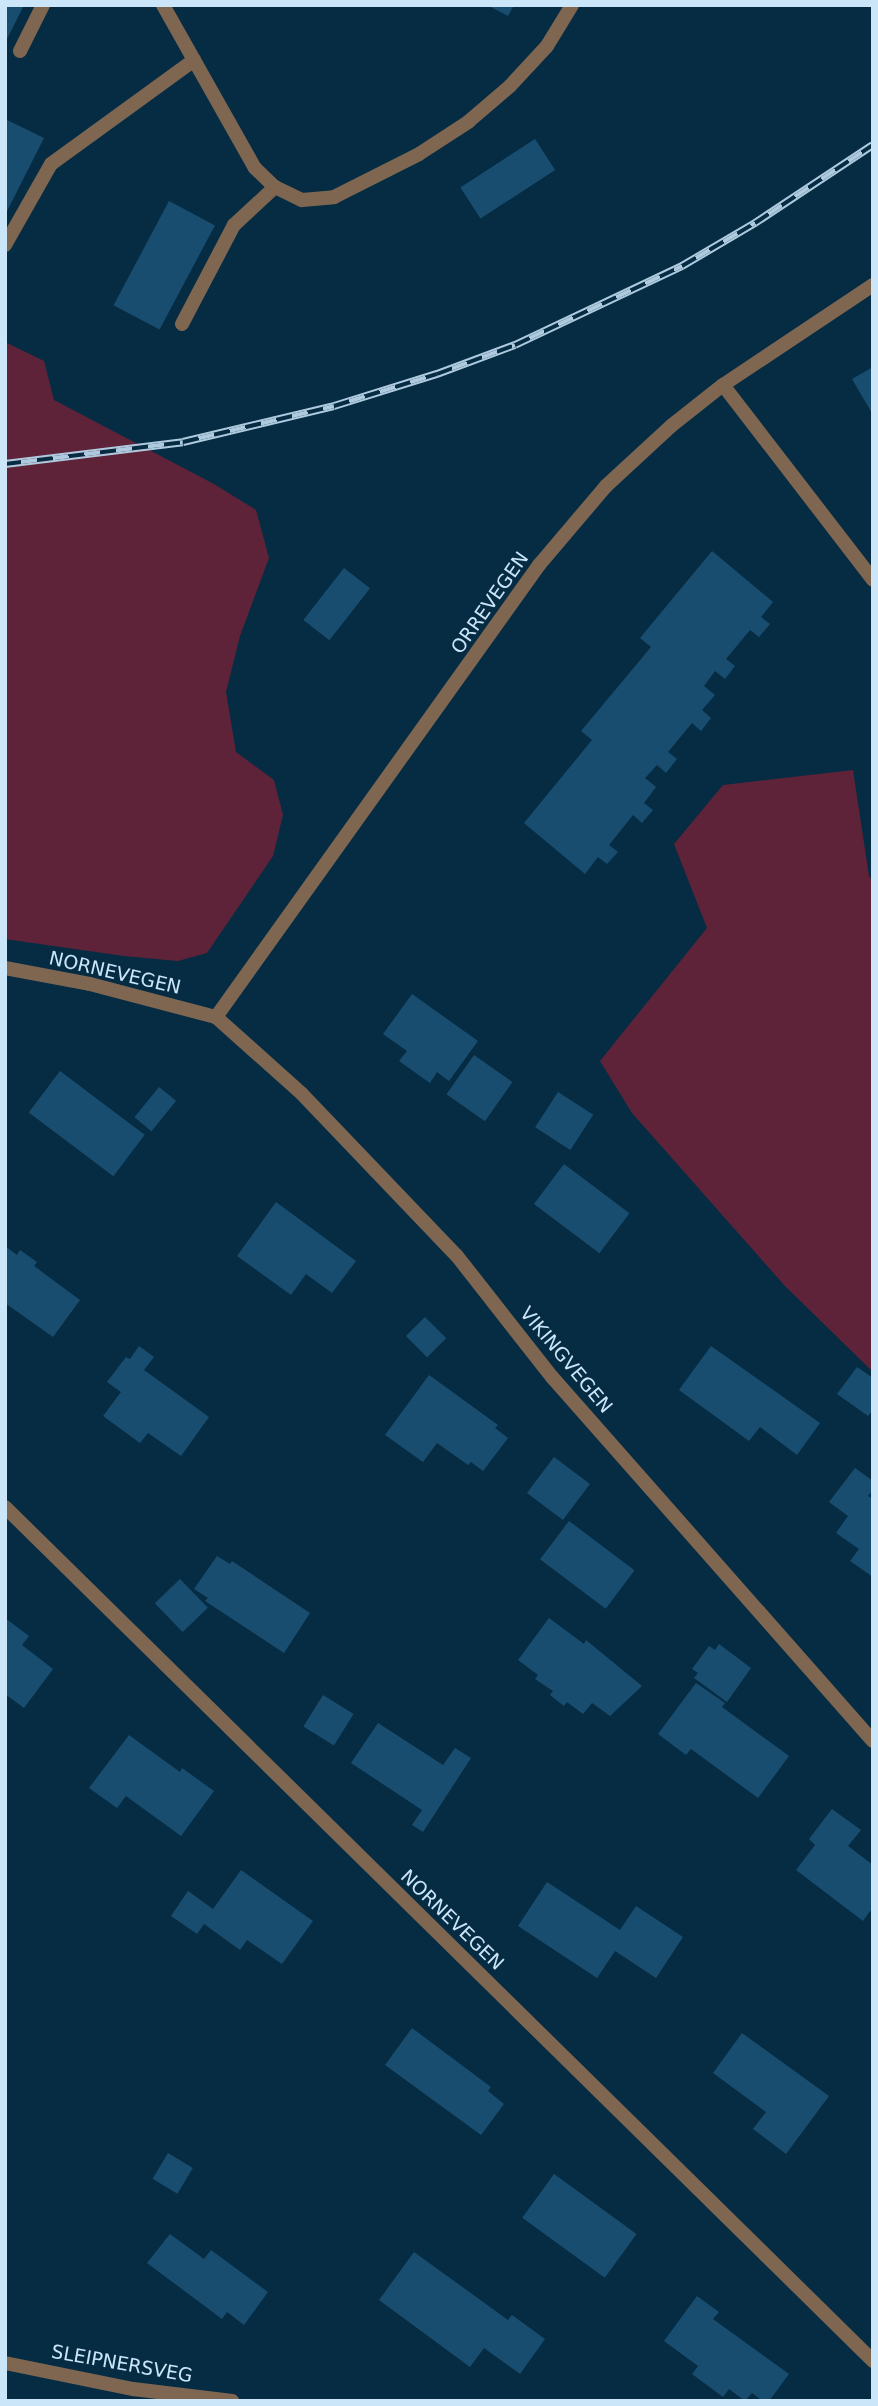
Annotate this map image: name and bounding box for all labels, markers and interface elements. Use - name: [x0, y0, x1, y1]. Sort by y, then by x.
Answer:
- street label: ORREVEGEN: [446, 548, 534, 658]
- street label: NORNEVEGEN: [47, 947, 183, 999]
- street label: VIKINGVEGEN: [515, 1302, 617, 1418]
- street label: NORNEVEGEN: [396, 1865, 508, 1975]
- street label: SLEIPNERSVEG: [50, 2340, 194, 2388]

